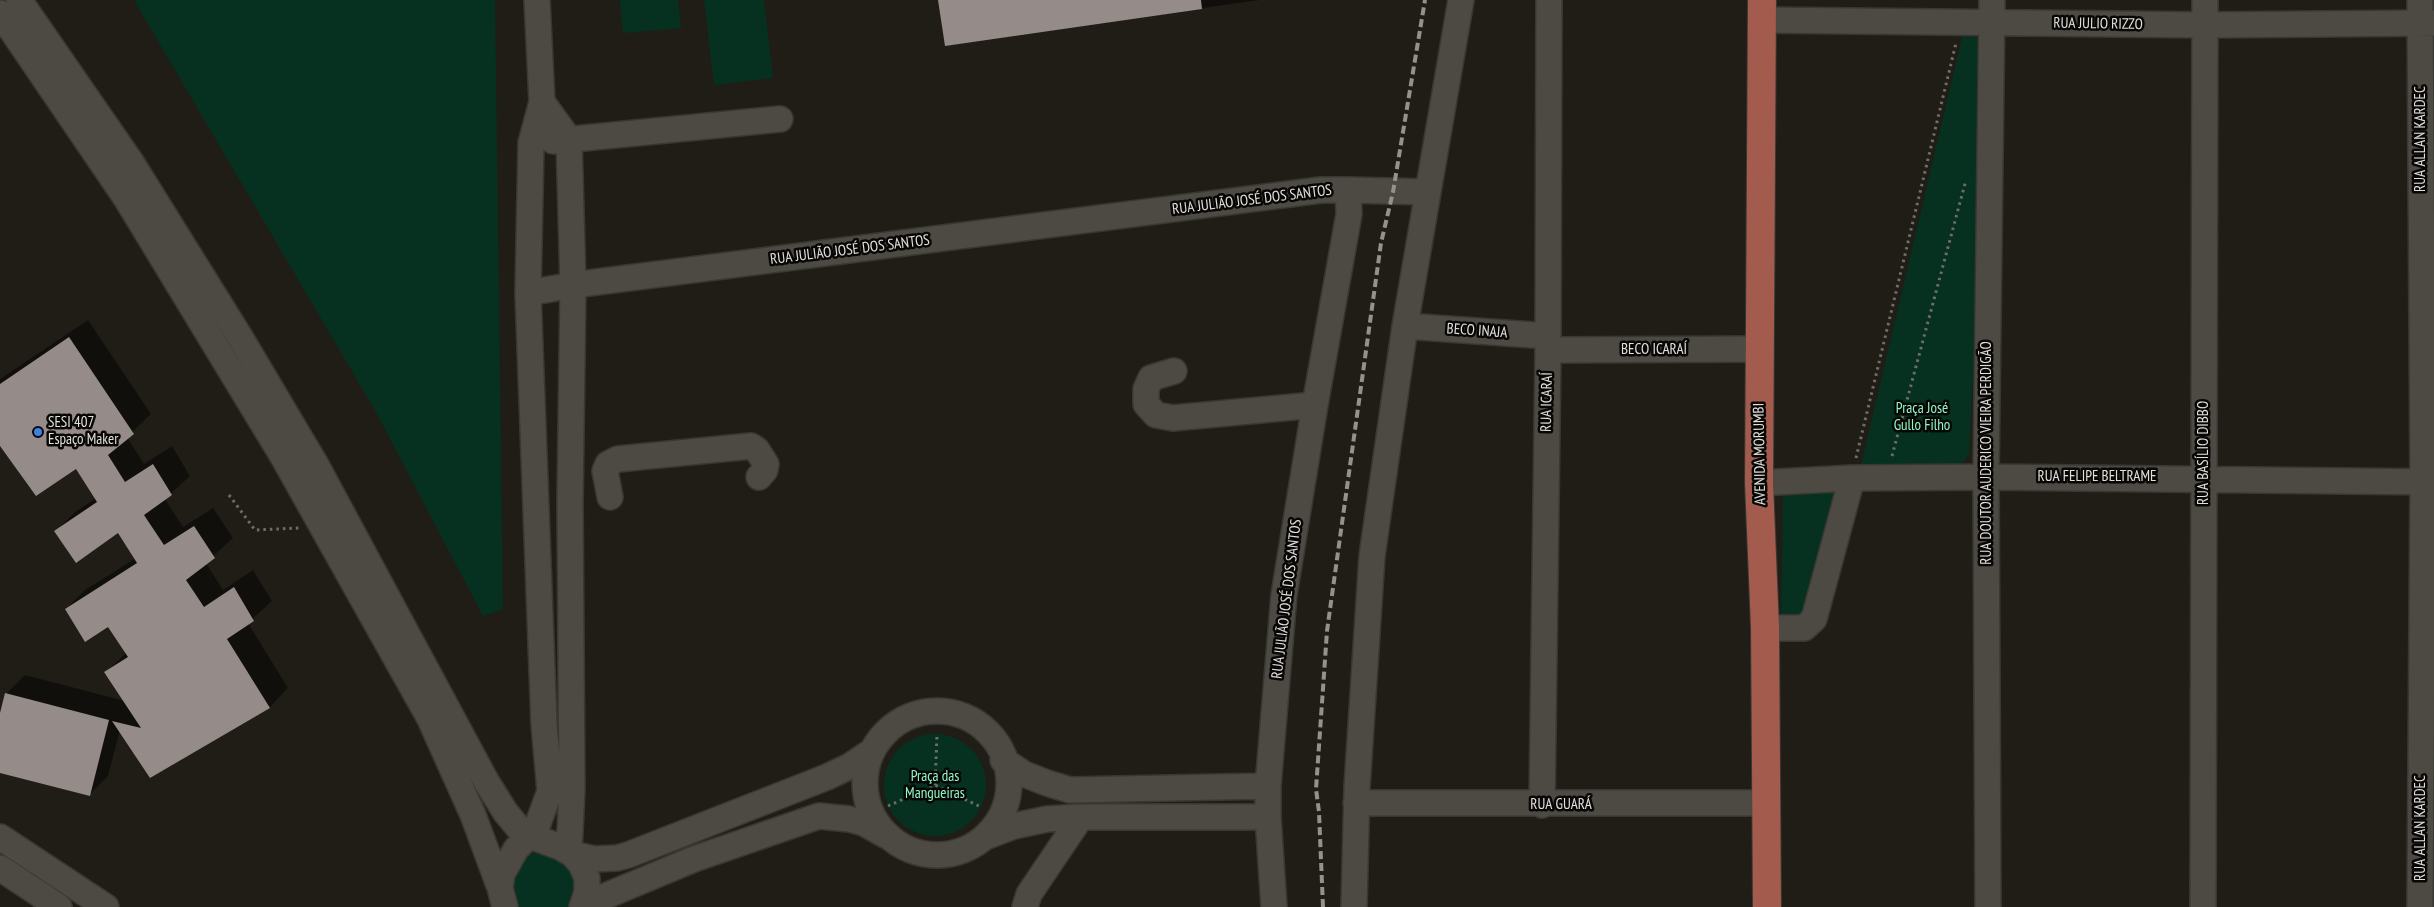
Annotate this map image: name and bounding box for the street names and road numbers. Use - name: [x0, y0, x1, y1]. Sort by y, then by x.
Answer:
- street label: RUA JULIO RIZZO: [2053, 14, 2143, 34]
- street label: RUA ALLAN KARDEC: [2412, 86, 2430, 192]
- street label: RUA JULIÃO JOSÉ DOS SANTOS: [1171, 181, 1333, 219]
- street label: RUA JULIÃO JOSÉ DOS SANTOS: [769, 231, 931, 269]
- street label: BECO INAJA: [1446, 320, 1508, 342]
- street label: BECO ICARAÍ: [1621, 341, 1687, 359]
- street label: RUA DOUTOR AUDERICO VIEIRA PERDIGÃO: [1978, 341, 1996, 565]
- street label: RUA ICARAÍ: [1537, 372, 1557, 432]
- street label: RUA BASÍLIO DIBBO: [2195, 401, 2213, 505]
- street label: AVENIDA MORUMBI: [1750, 403, 1770, 505]
- street label: RUA FELIPE BELTRAME: [2038, 468, 2156, 486]
- street label: RUA JULIÃO JOSÉ DOS SANTOS: [1268, 518, 1306, 680]
- street label: RUA ALLAN KARDEC: [2412, 775, 2430, 881]
- street label: RUA GUARÁ: [1530, 796, 1592, 814]

